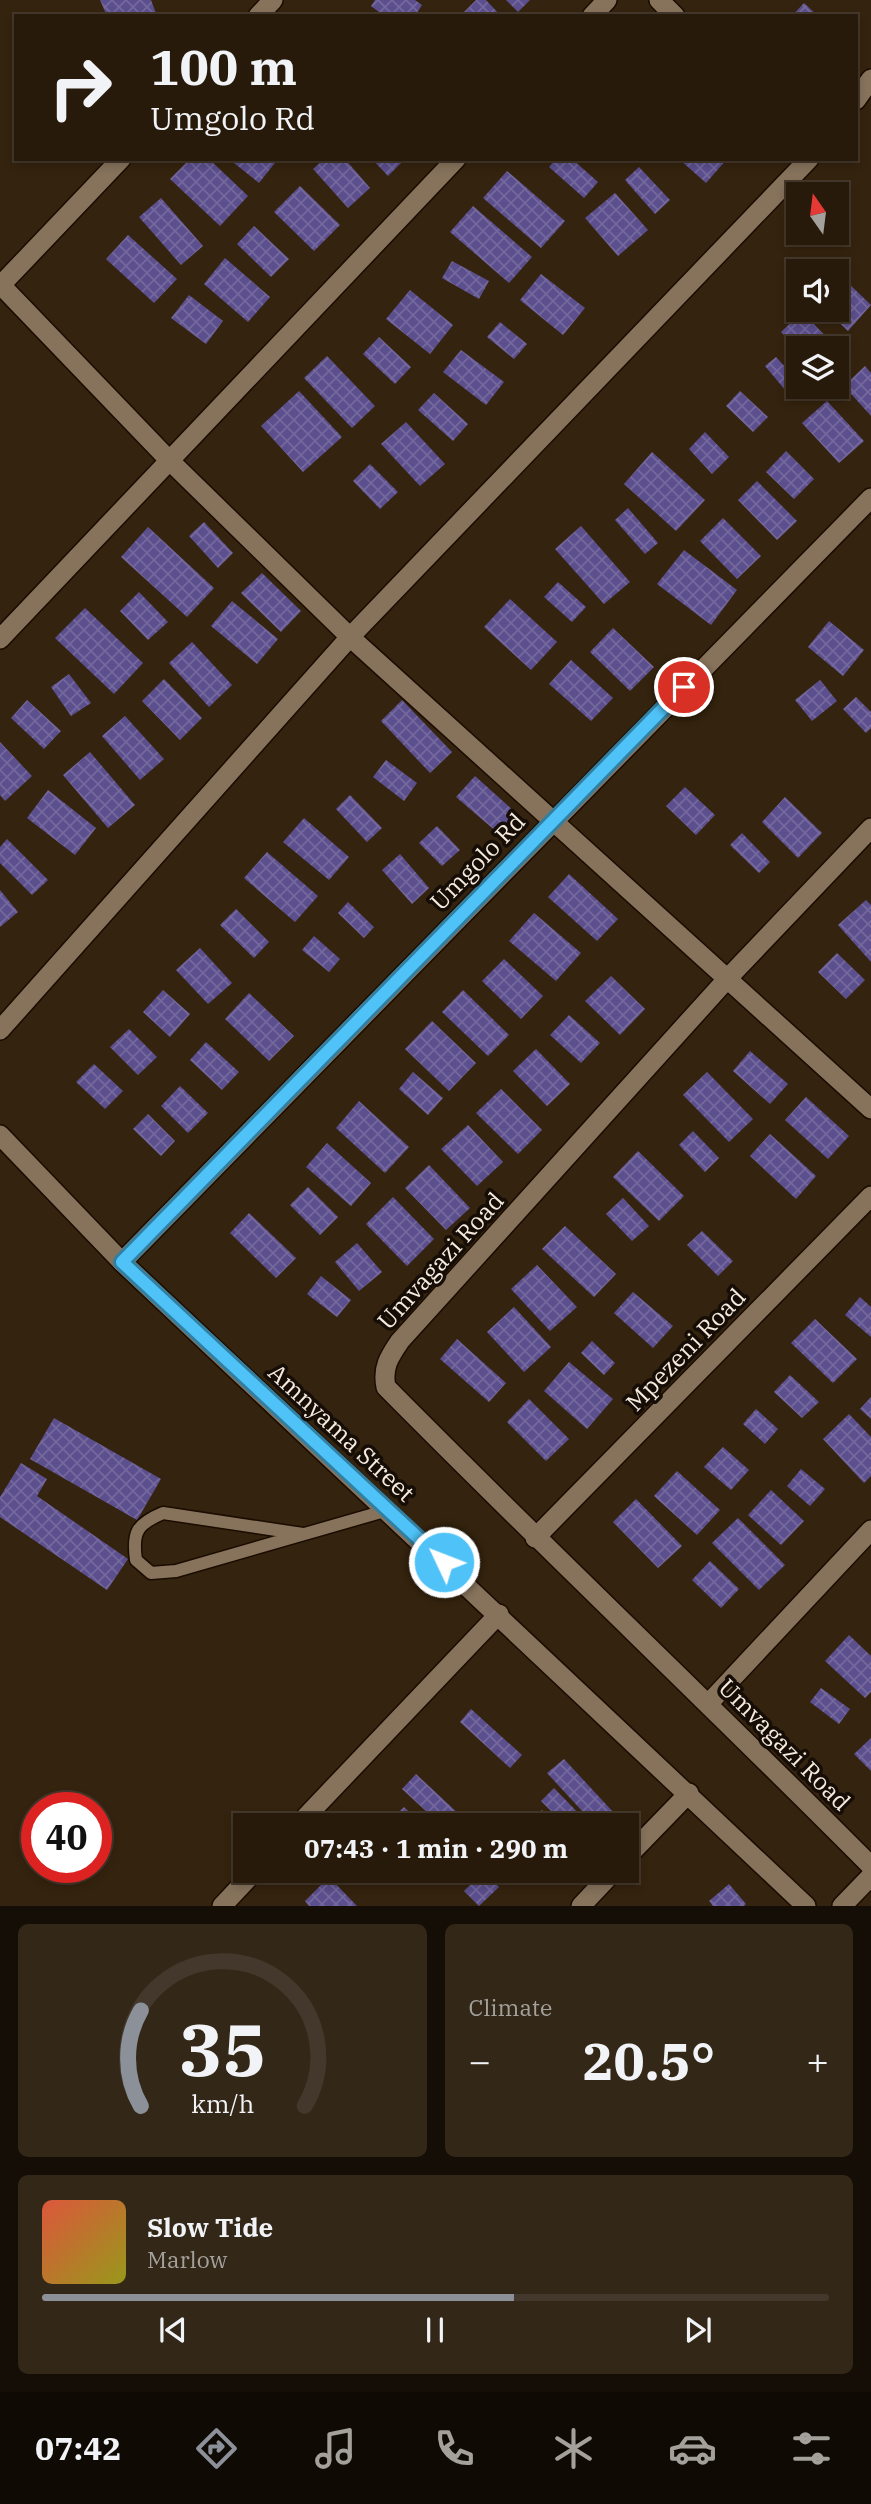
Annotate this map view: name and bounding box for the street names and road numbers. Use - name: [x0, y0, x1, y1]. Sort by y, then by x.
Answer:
- street label: Umgolo Rd: [423, 806, 532, 917]
- street label: Umvagazi Road: [370, 1185, 510, 1336]
- street label: Mpezeni Road: [618, 1281, 752, 1418]
- street label: Amnyama Street: [262, 1356, 422, 1508]
- street label: Umvagazi Road: [712, 1671, 858, 1817]

